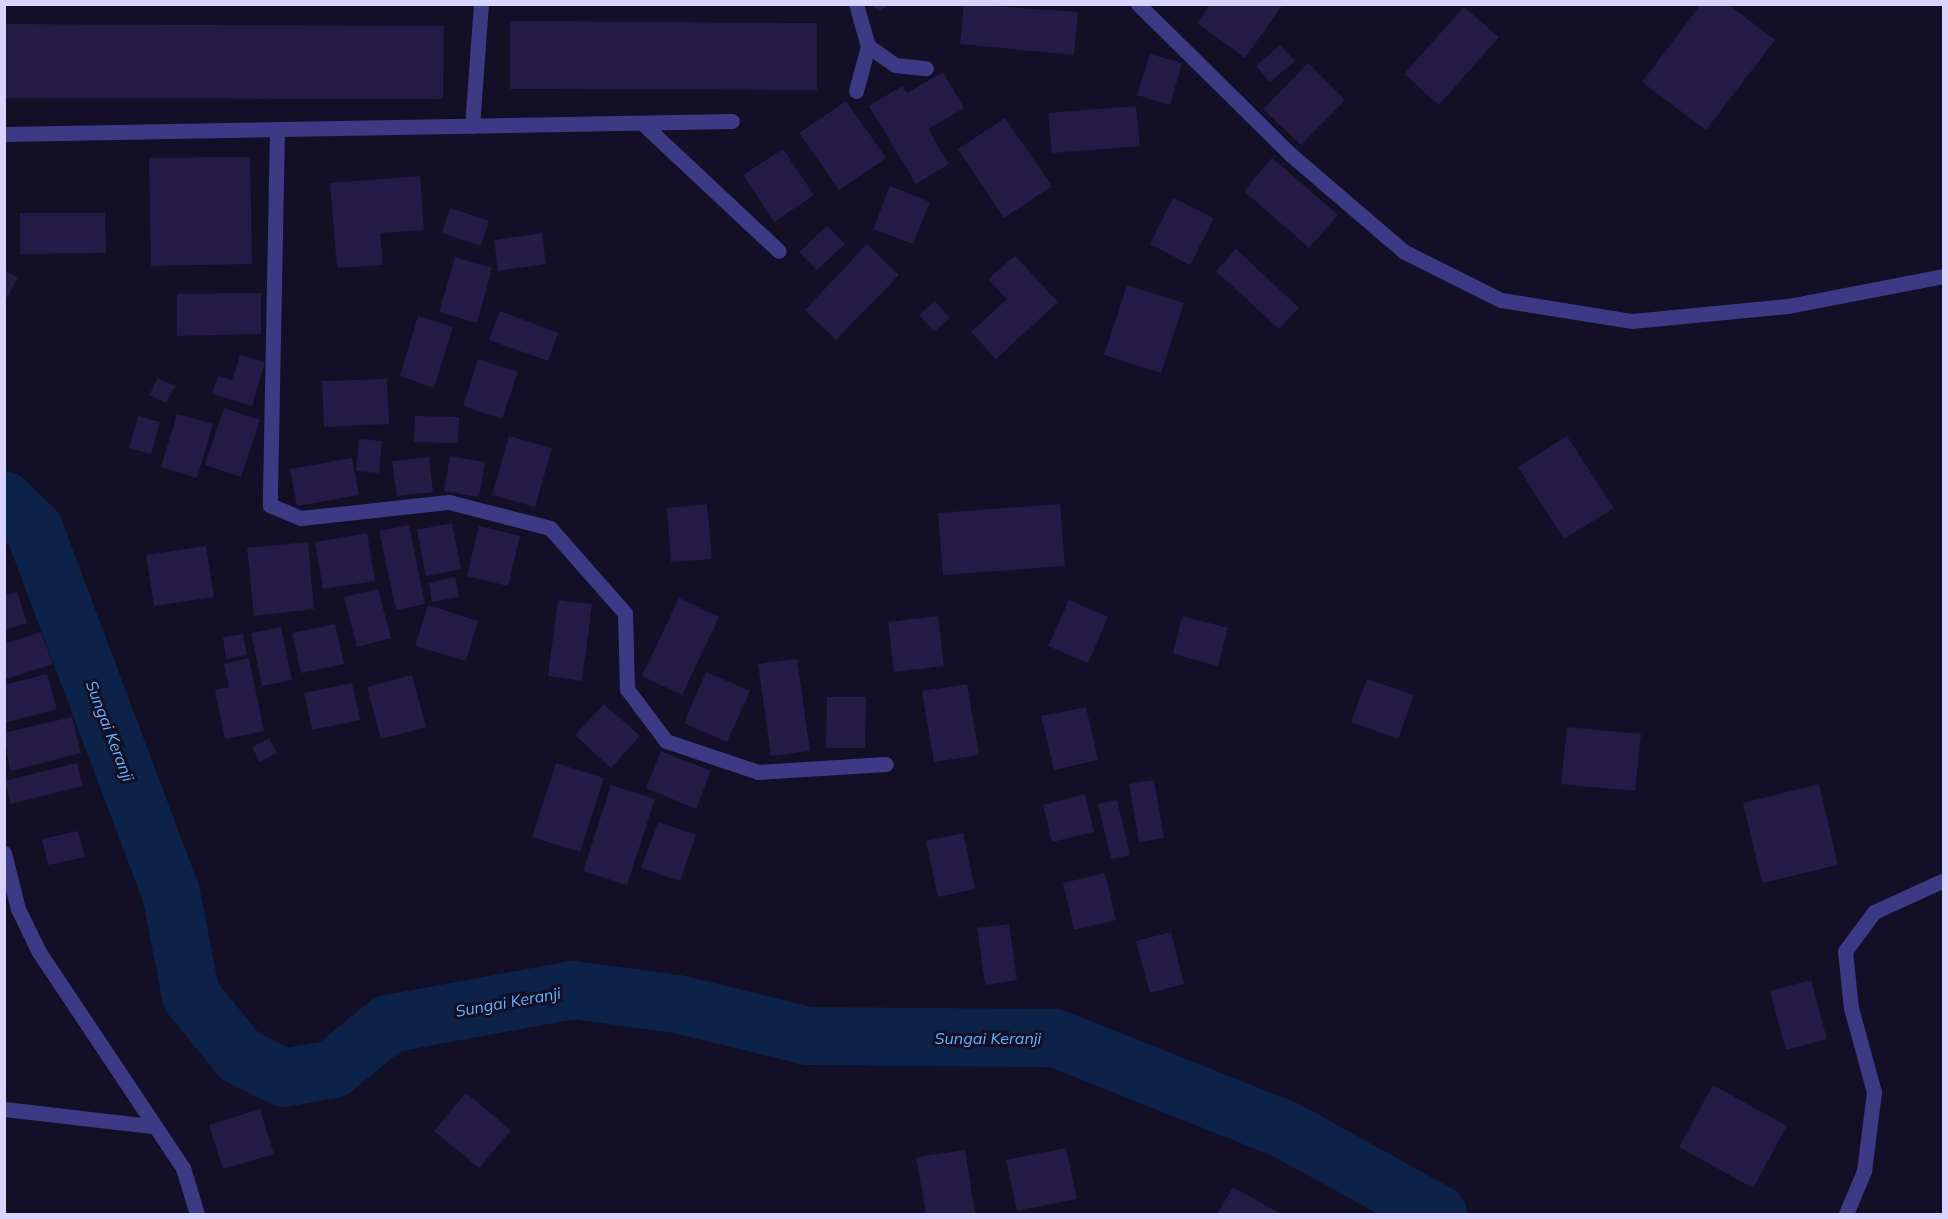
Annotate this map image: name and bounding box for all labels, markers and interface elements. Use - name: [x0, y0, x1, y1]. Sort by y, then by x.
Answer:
- water label: Sungai Keranji: [82, 678, 138, 784]
- water label: Sungai Keranji: [454, 983, 562, 1021]
- water label: Sungai Keranji: [935, 1028, 1041, 1048]

